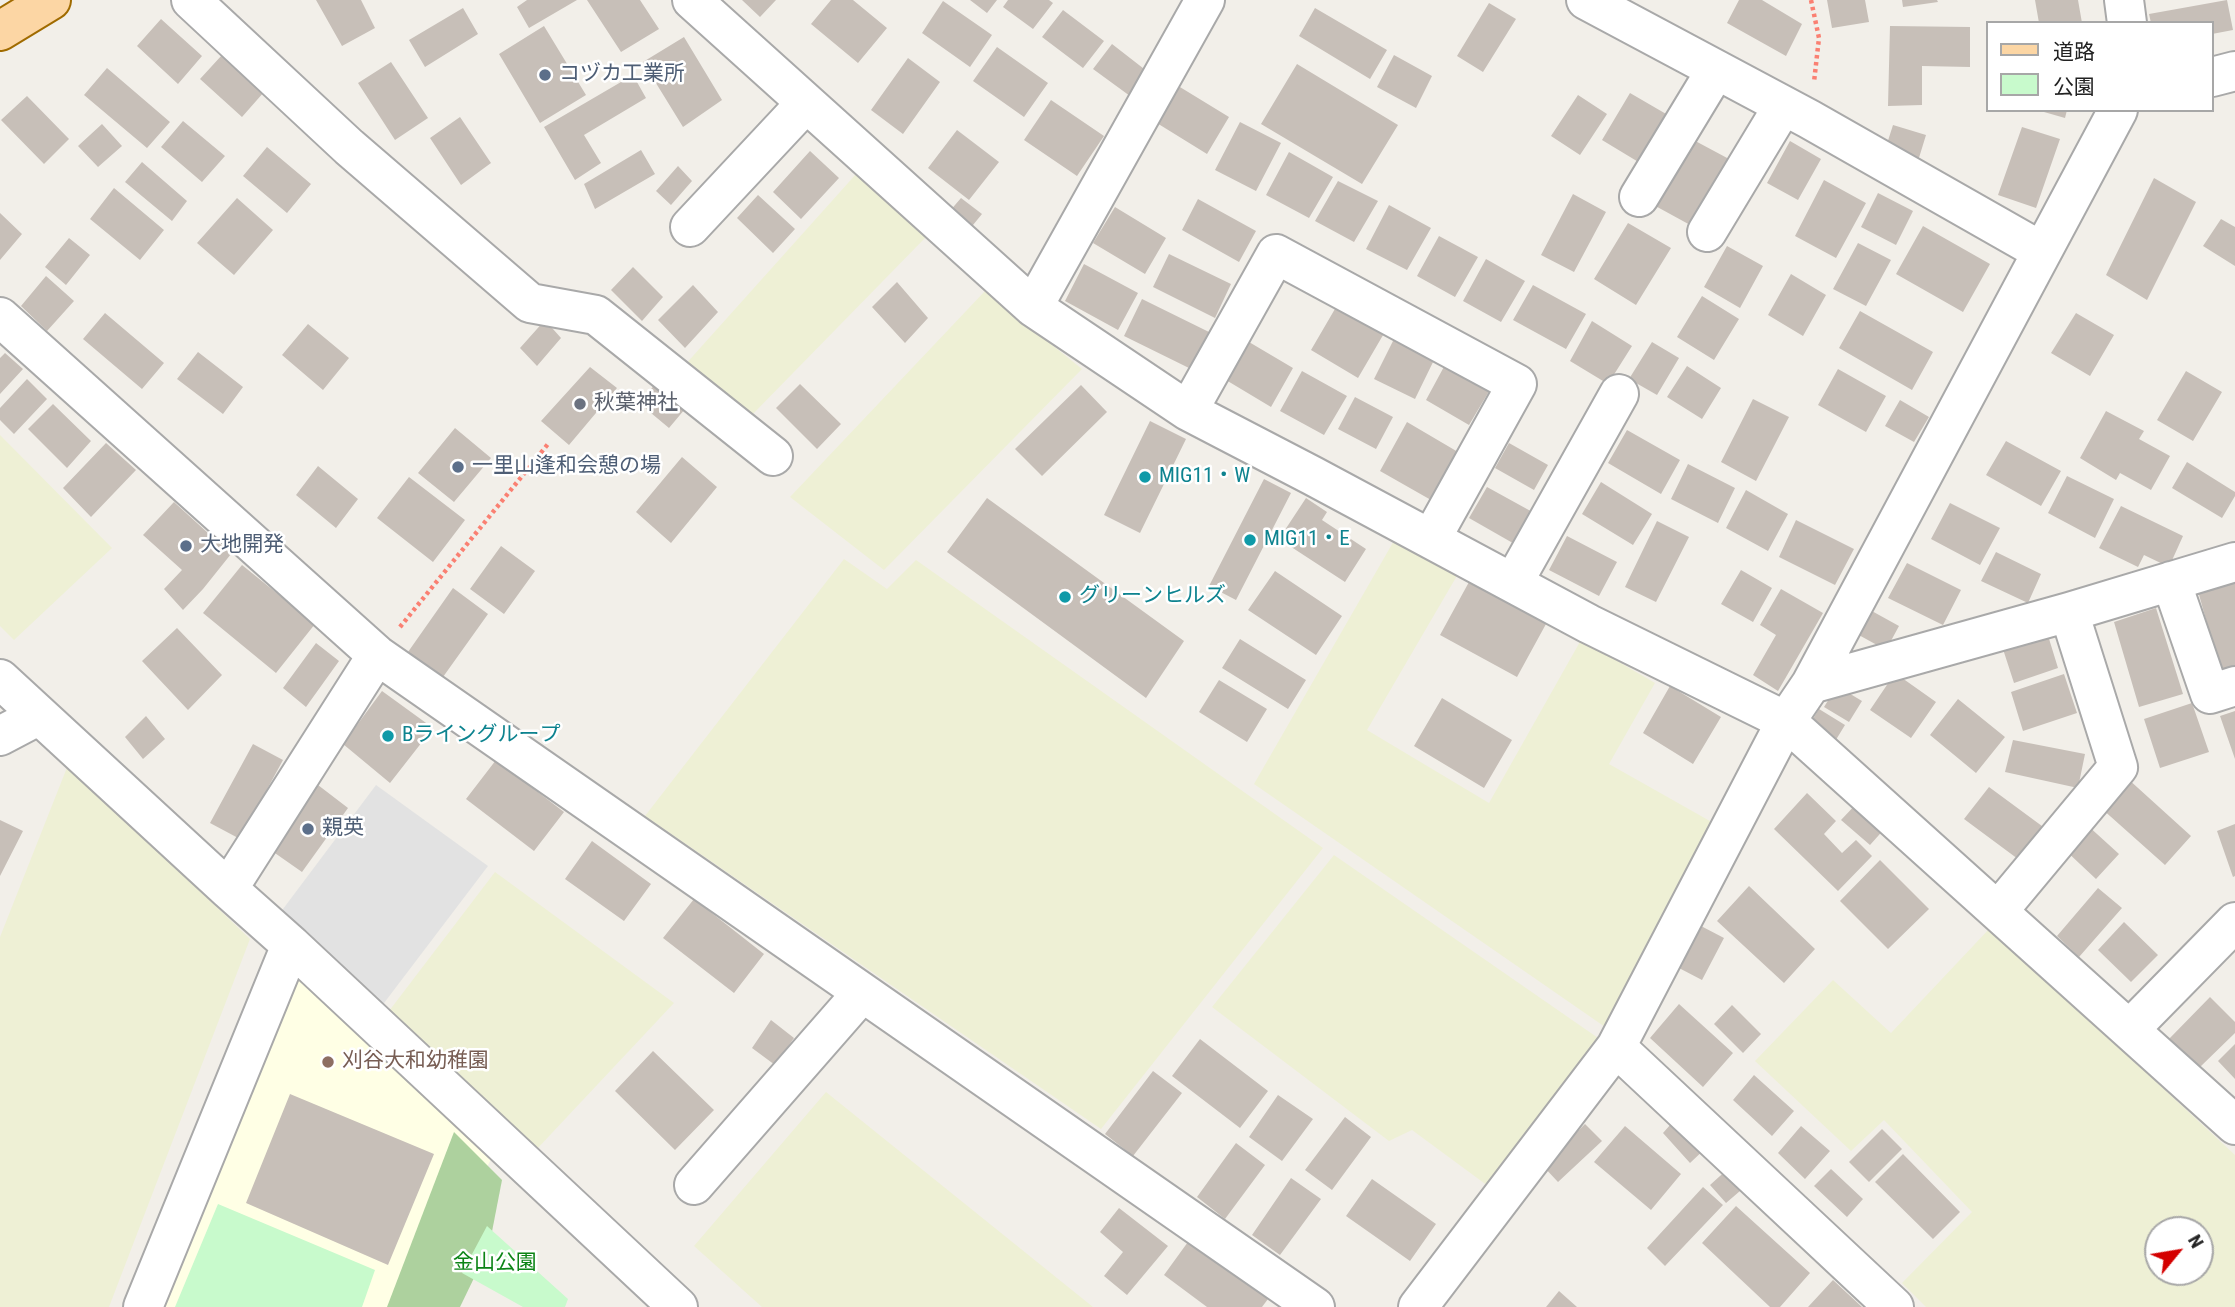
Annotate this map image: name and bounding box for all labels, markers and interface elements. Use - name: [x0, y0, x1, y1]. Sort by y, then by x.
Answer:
- legend: [1986, 21, 2214, 112]
- text: 道路: [2053, 40, 2095, 64]
- place label: コヅカ工業所: [559, 62, 685, 88]
- marker: コヅカ工業所: [537, 67, 553, 83]
- text: 公園: [2053, 75, 2095, 99]
- place label: 秋葉神社: [594, 391, 678, 417]
- marker: 秋葉神社: [572, 396, 588, 412]
- place label: 一里山逢和会憩の場: [472, 454, 661, 480]
- marker: 一里山逢和会憩の場: [450, 459, 466, 475]
- place label: MIG11・W: [1159, 464, 1250, 490]
- marker: MIG11・W: [1137, 469, 1153, 485]
- place label: MIG11・E: [1264, 527, 1350, 553]
- marker: MIG11・E: [1242, 532, 1258, 548]
- place label: 大地開発: [200, 533, 284, 559]
- marker: 大地開発: [178, 538, 194, 554]
- place label: グリーンヒルズ: [1079, 584, 1226, 610]
- marker: グリーンヒルズ: [1057, 589, 1073, 605]
- place label: Bライングループ: [402, 723, 560, 749]
- marker: Bライングループ: [380, 728, 396, 744]
- place label: 親英: [322, 816, 364, 842]
- marker: 親英: [300, 821, 316, 837]
- place label: 刈谷大和幼稚園: [342, 1049, 489, 1075]
- marker: 刈谷大和幼稚園: [320, 1054, 336, 1070]
- north arrow: [2144, 1216, 2214, 1286]
- text: N: [2183, 1230, 2209, 1252]
- park label: 金山公園: [453, 1251, 537, 1277]

